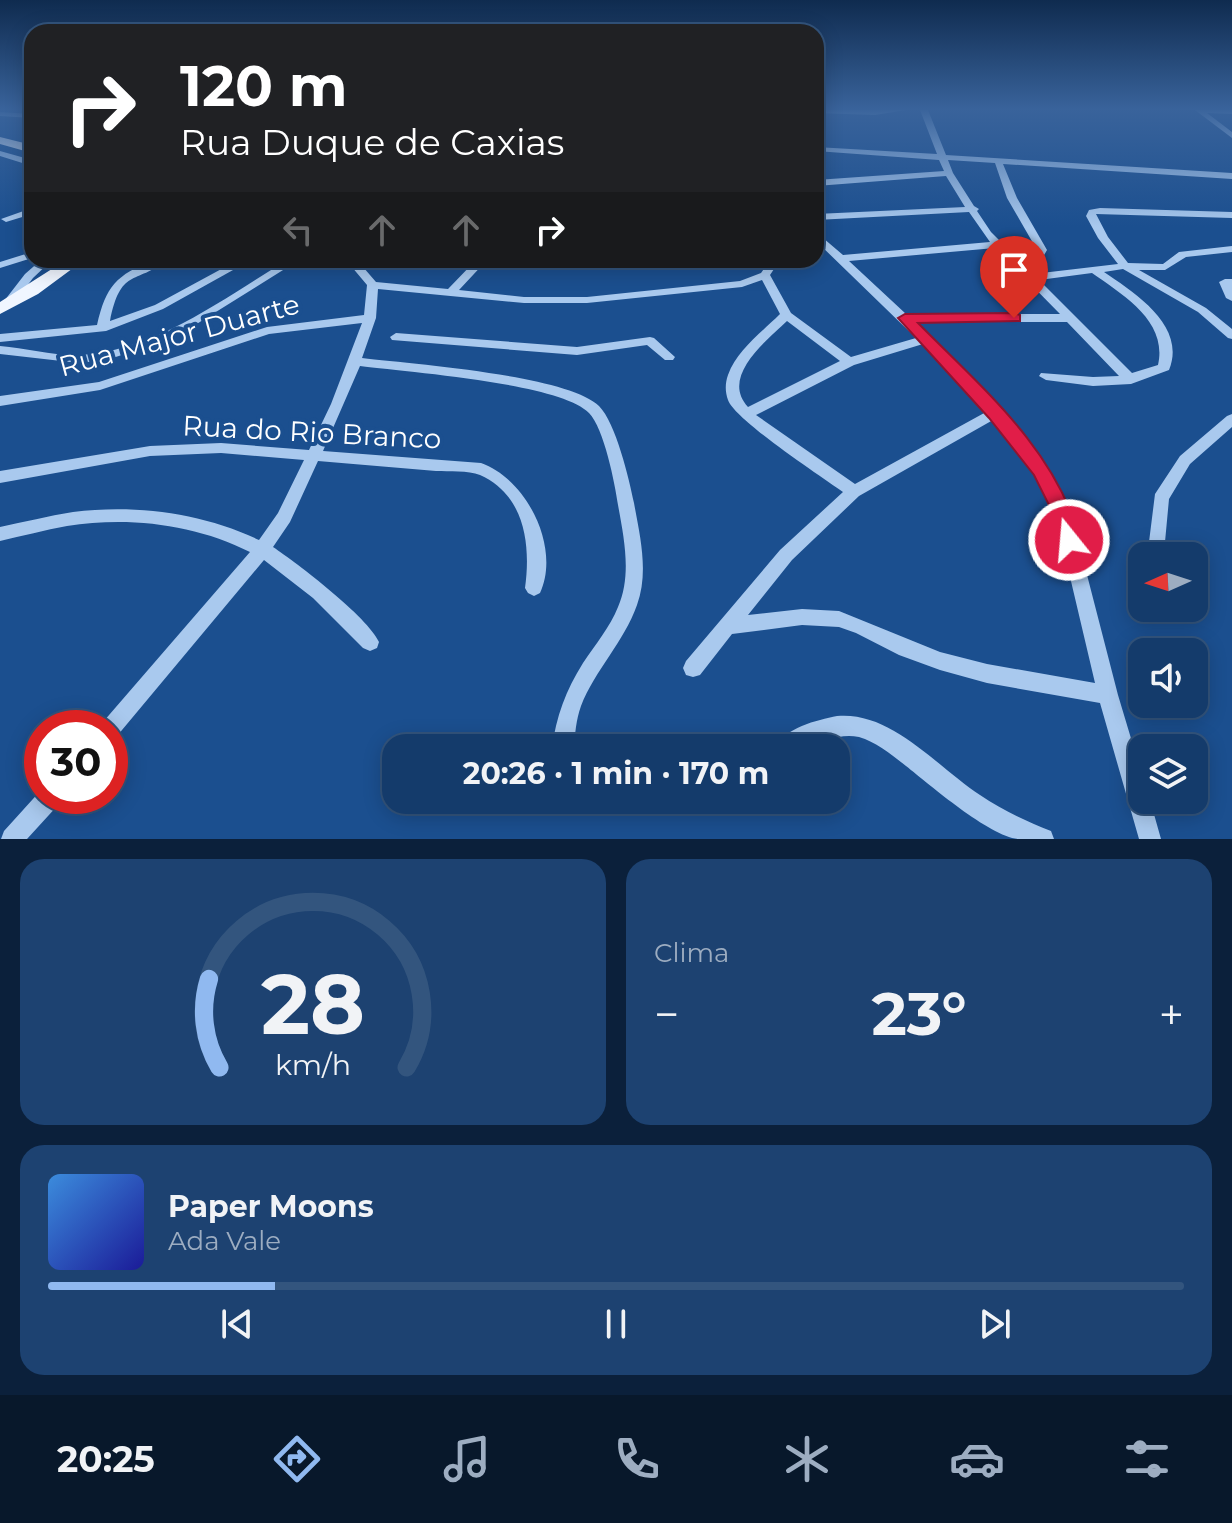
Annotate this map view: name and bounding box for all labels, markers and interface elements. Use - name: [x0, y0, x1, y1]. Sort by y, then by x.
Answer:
- text: 120 m: [180, 52, 348, 120]
- icon: right: [48, 56, 152, 160]
- text: Rua Duque de Caxias: [180, 120, 564, 164]
- icon: left: [276, 208, 320, 252]
- icon: ahead: [360, 208, 404, 252]
- icon: ahead: [444, 208, 488, 252]
- icon: right: [528, 208, 572, 252]
- pin: [980, 236, 1048, 318]
- icon: arrive: [992, 248, 1036, 292]
- street label: Rua Major Duarte: [55, 287, 303, 383]
- street label: Rua do Rio Branco: [182, 408, 442, 456]
- position arrow: [1027, 498, 1111, 582]
- north arrow: [1128, 542, 1208, 622]
- map controls: [1128, 542, 1208, 814]
- button: sound: [1128, 638, 1208, 718]
- speed limit sign: 30: [24, 710, 128, 814]
- button: layers: [1128, 734, 1208, 814]
- text: 20:26 · 1 min · 170 m: [463, 755, 769, 792]
- text: Clima: [654, 937, 729, 969]
- text: 28: [261, 953, 365, 1055]
- text: 23°: [871, 977, 967, 1050]
- text: −: [654, 987, 679, 1041]
- text: +: [1159, 987, 1184, 1041]
- text: km/h: [275, 1047, 351, 1082]
- text: Paper Moons: [168, 1188, 374, 1225]
- text: Ada Vale: [168, 1225, 281, 1257]
- icon: previous: [215, 1302, 259, 1346]
- icon: pause: [594, 1302, 638, 1346]
- icon: next: [973, 1302, 1017, 1346]
- icon: directions: [269, 1431, 325, 1487]
- icon: music: [439, 1431, 495, 1487]
- icon: phone: [609, 1431, 665, 1487]
- icon: climate: [779, 1431, 835, 1487]
- icon: car: [949, 1431, 1005, 1487]
- icon: filters: [1119, 1431, 1175, 1487]
- text: 20:25: [57, 1437, 155, 1481]

